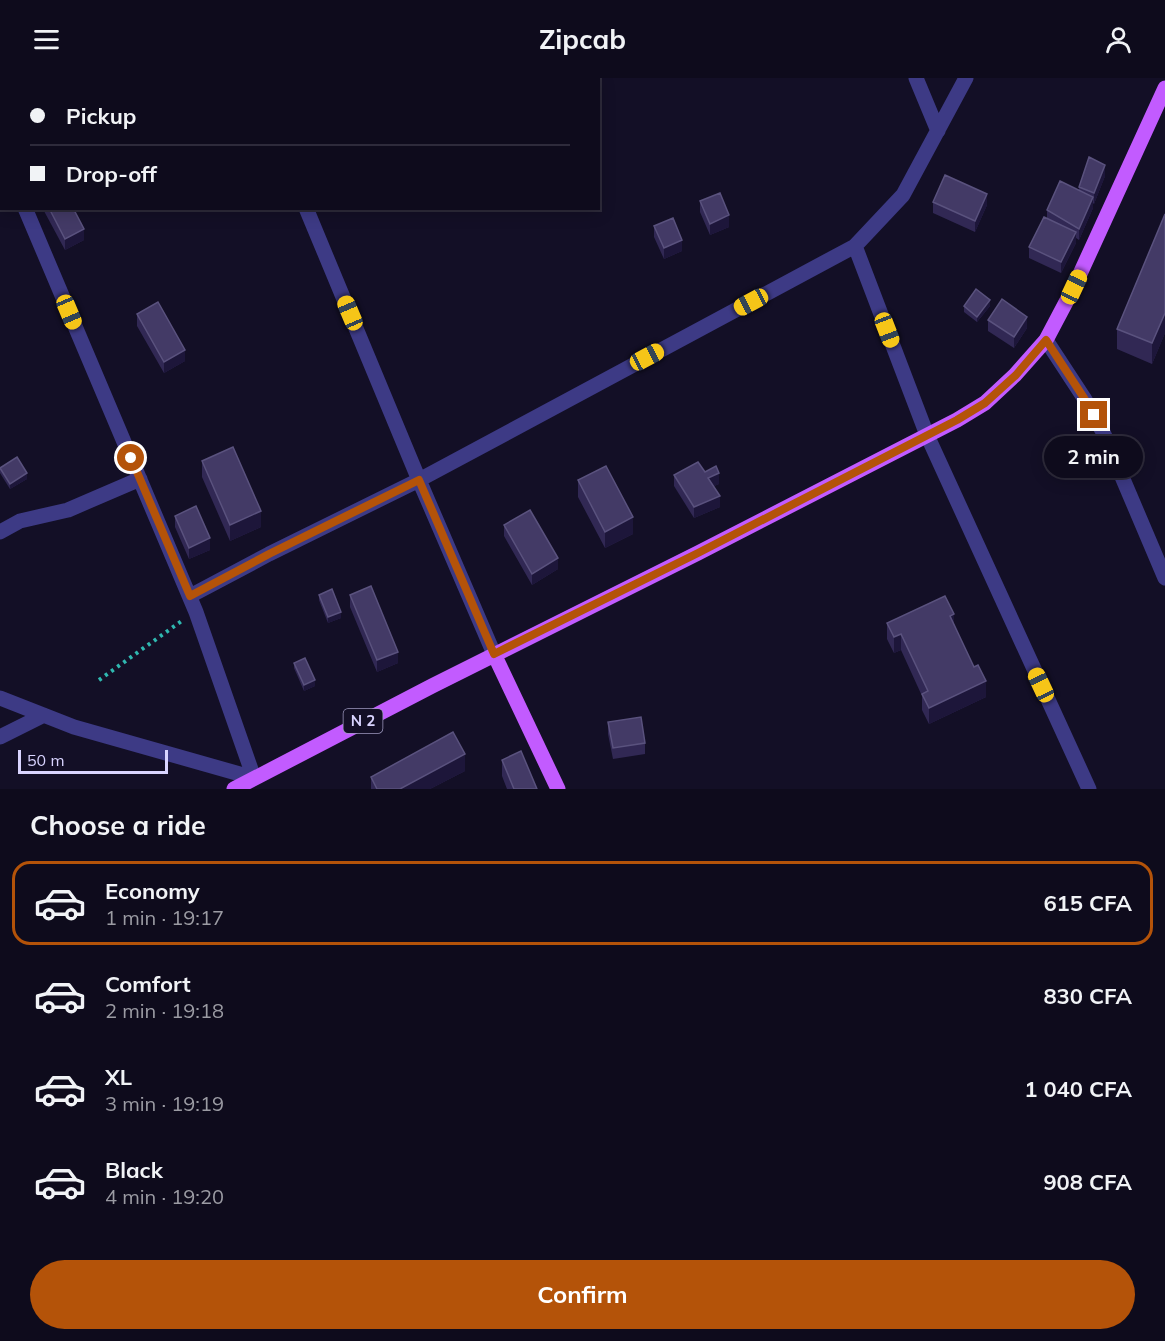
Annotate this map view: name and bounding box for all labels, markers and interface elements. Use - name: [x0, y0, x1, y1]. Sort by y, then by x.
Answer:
- text: Zipcab: [539, 22, 626, 56]
- icon: menu: [30, 23, 63, 56]
- icon: person: [1102, 23, 1135, 56]
- text: Pickup: [66, 102, 136, 130]
- text: Drop-off: [66, 160, 157, 188]
- car: [1058, 267, 1090, 307]
- car: [731, 286, 771, 318]
- car: [54, 292, 84, 332]
- car: [335, 293, 365, 333]
- car: [872, 310, 902, 350]
- car: [627, 341, 667, 373]
- route end: [1080, 401, 1107, 428]
- callout: 2 min: [1044, 436, 1144, 478]
- route start: [117, 444, 144, 471]
- text: 2 min: [1067, 444, 1120, 469]
- car: [1025, 665, 1057, 705]
- road number: N 2: [344, 709, 382, 733]
- scale bar: [18, 747, 168, 774]
- text: 50 m: [27, 750, 64, 770]
- text: Choose a ride: [30, 808, 206, 842]
- icon: car: [33, 876, 87, 930]
- text: Economy: [105, 877, 200, 905]
- text: 615 CFA: [1043, 889, 1132, 917]
- text: 1 min · 19:17: [105, 905, 224, 930]
- icon: car: [33, 969, 87, 1023]
- text: Comfort: [105, 970, 191, 998]
- text: 830 CFA: [1043, 982, 1132, 1010]
- text: 2 min · 19:18: [105, 998, 224, 1023]
- icon: car: [33, 1062, 87, 1116]
- text: XL: [105, 1063, 132, 1091]
- text: 1 040 CFA: [1024, 1075, 1132, 1103]
- text: 3 min · 19:19: [105, 1091, 224, 1116]
- icon: car: [33, 1155, 87, 1209]
- text: Black: [105, 1156, 163, 1184]
- text: 908 CFA: [1043, 1168, 1132, 1196]
- text: 4 min · 19:20: [105, 1184, 224, 1209]
- button: Confirm: [30, 1260, 1135, 1329]

